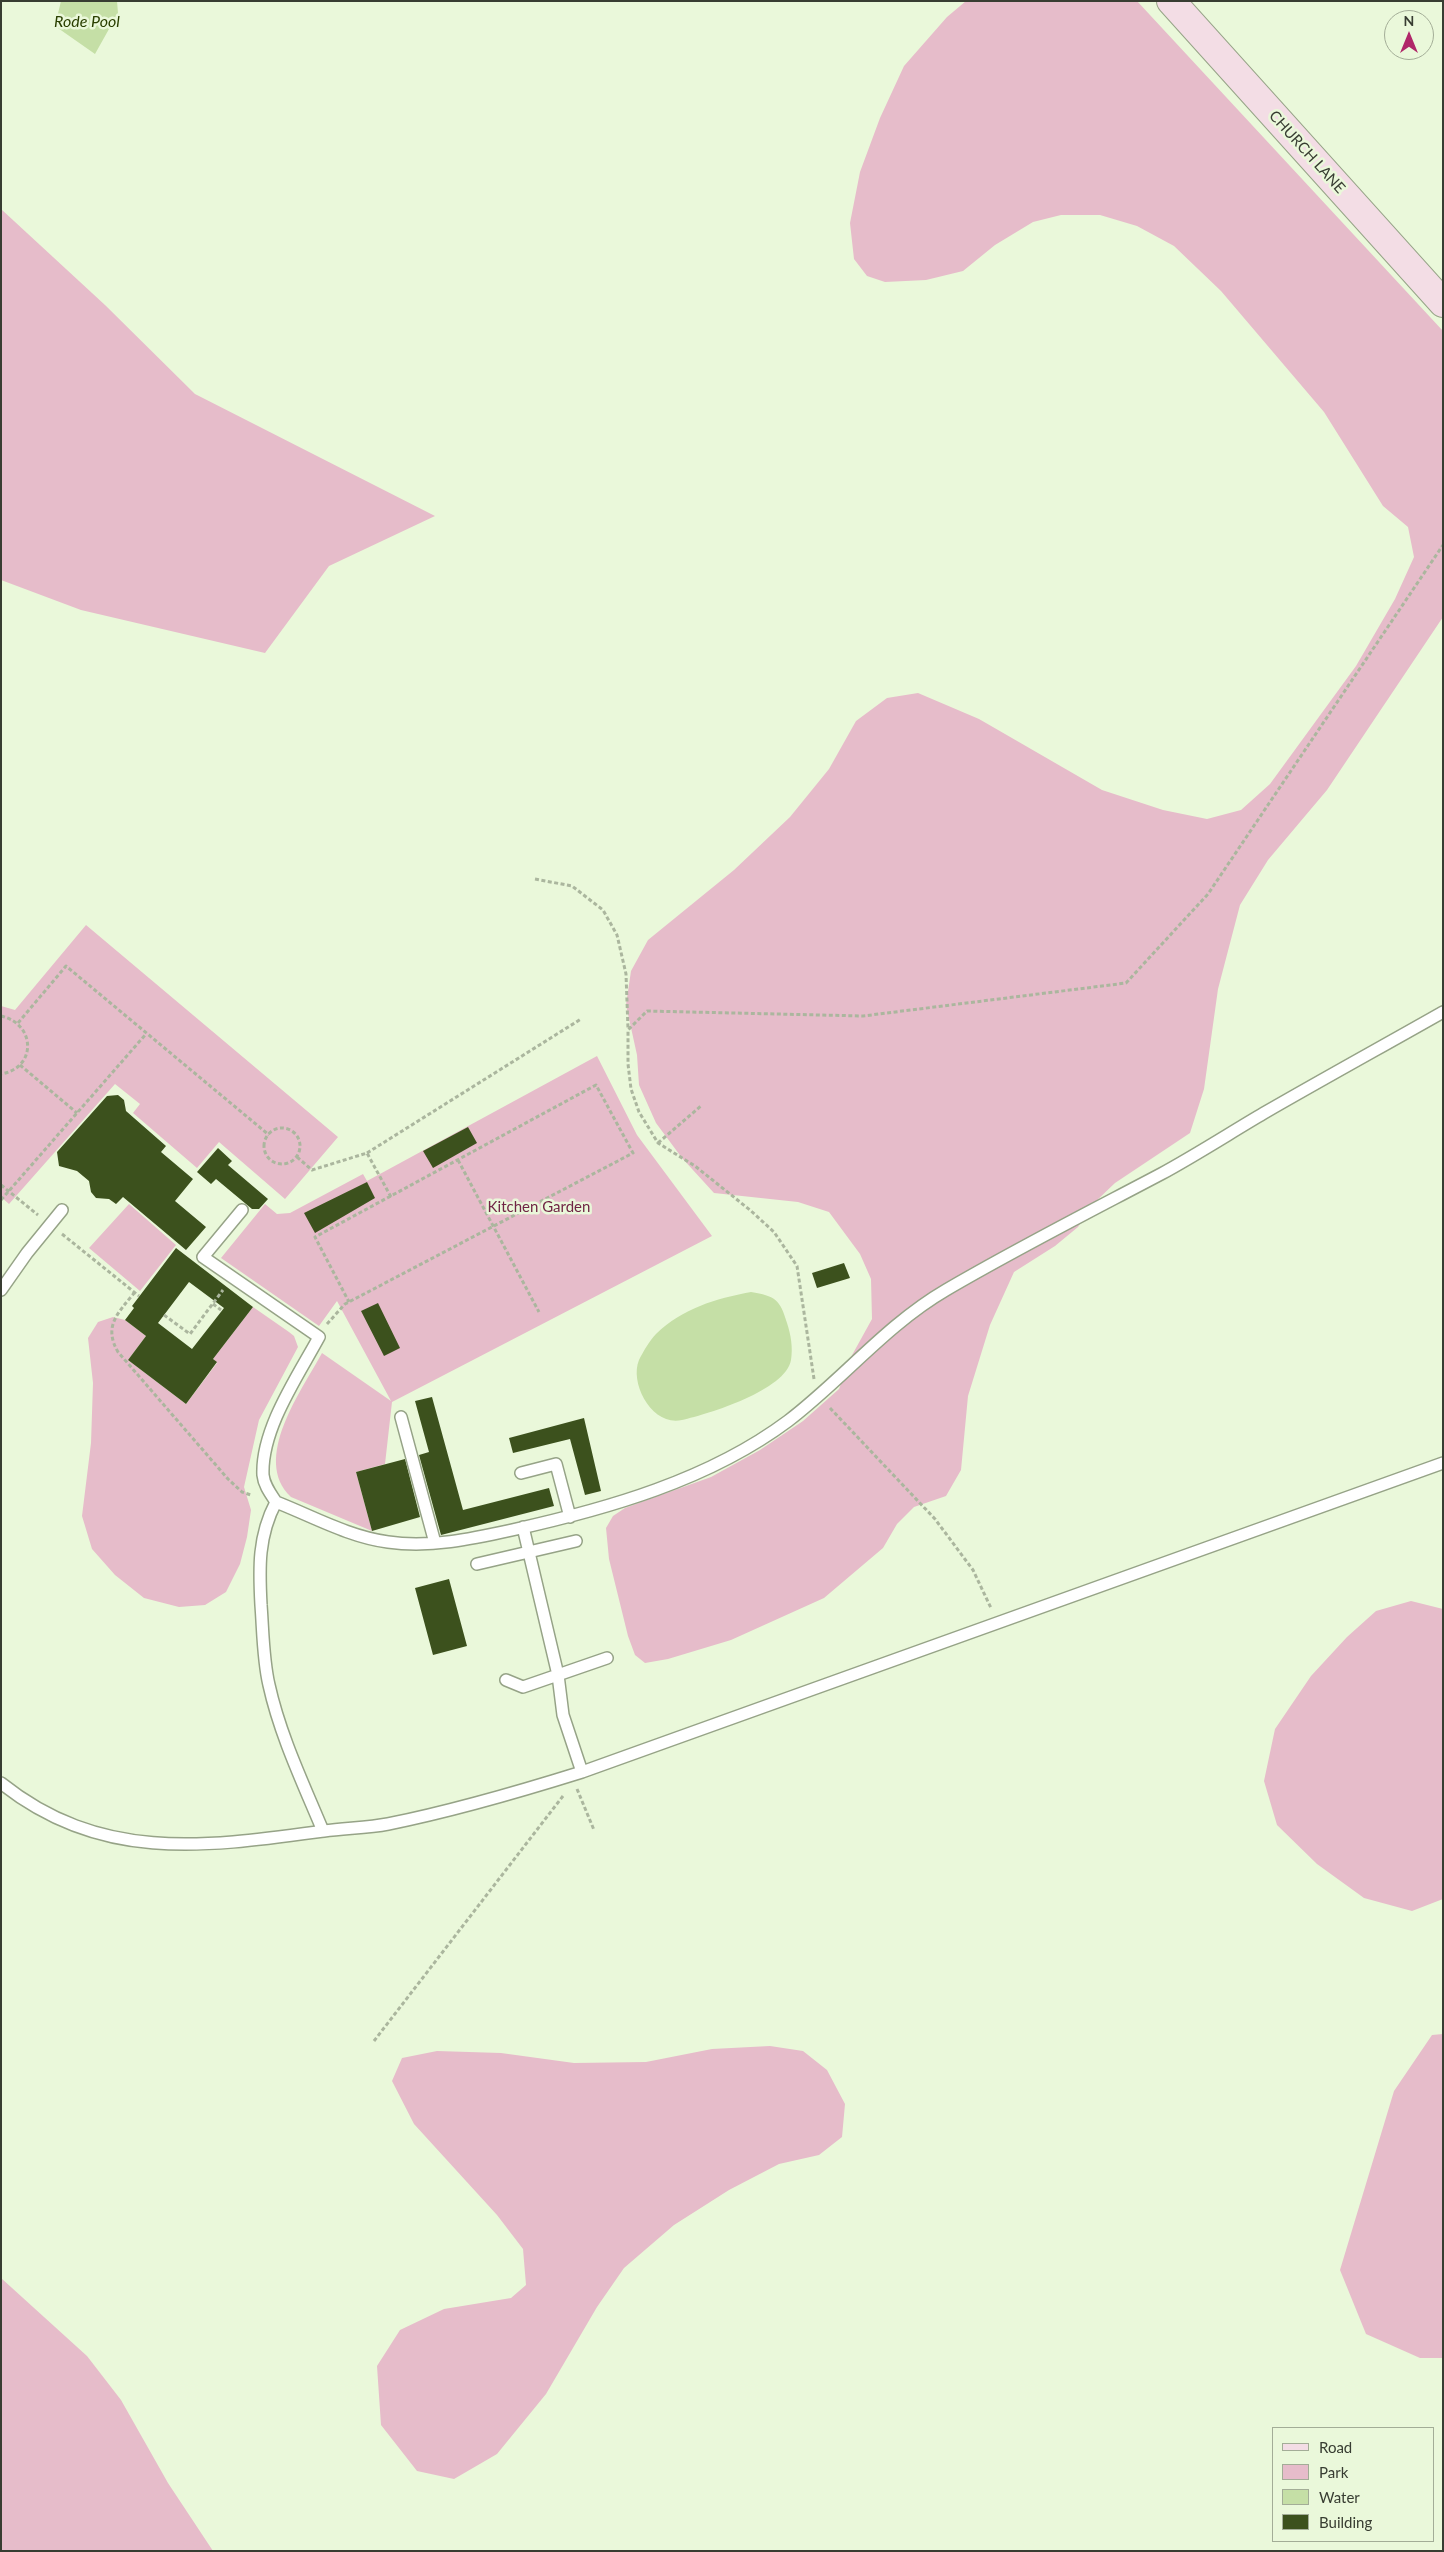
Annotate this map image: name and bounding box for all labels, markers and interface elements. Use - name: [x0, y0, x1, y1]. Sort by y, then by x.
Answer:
- north arrow: [1384, 10, 1434, 60]
- water label: Rode Pool: [54, 12, 120, 32]
- text: N: [1404, 12, 1414, 29]
- street label: CHURCH LANE: [1265, 107, 1349, 197]
- park label: Kitchen Garden: [488, 1198, 590, 1216]
- legend: [1272, 2427, 1434, 2542]
- text: Road: [1319, 2438, 1352, 2456]
- text: Park: [1319, 2463, 1348, 2481]
- text: Water: [1319, 2488, 1360, 2506]
- text: Building: [1319, 2513, 1372, 2531]

